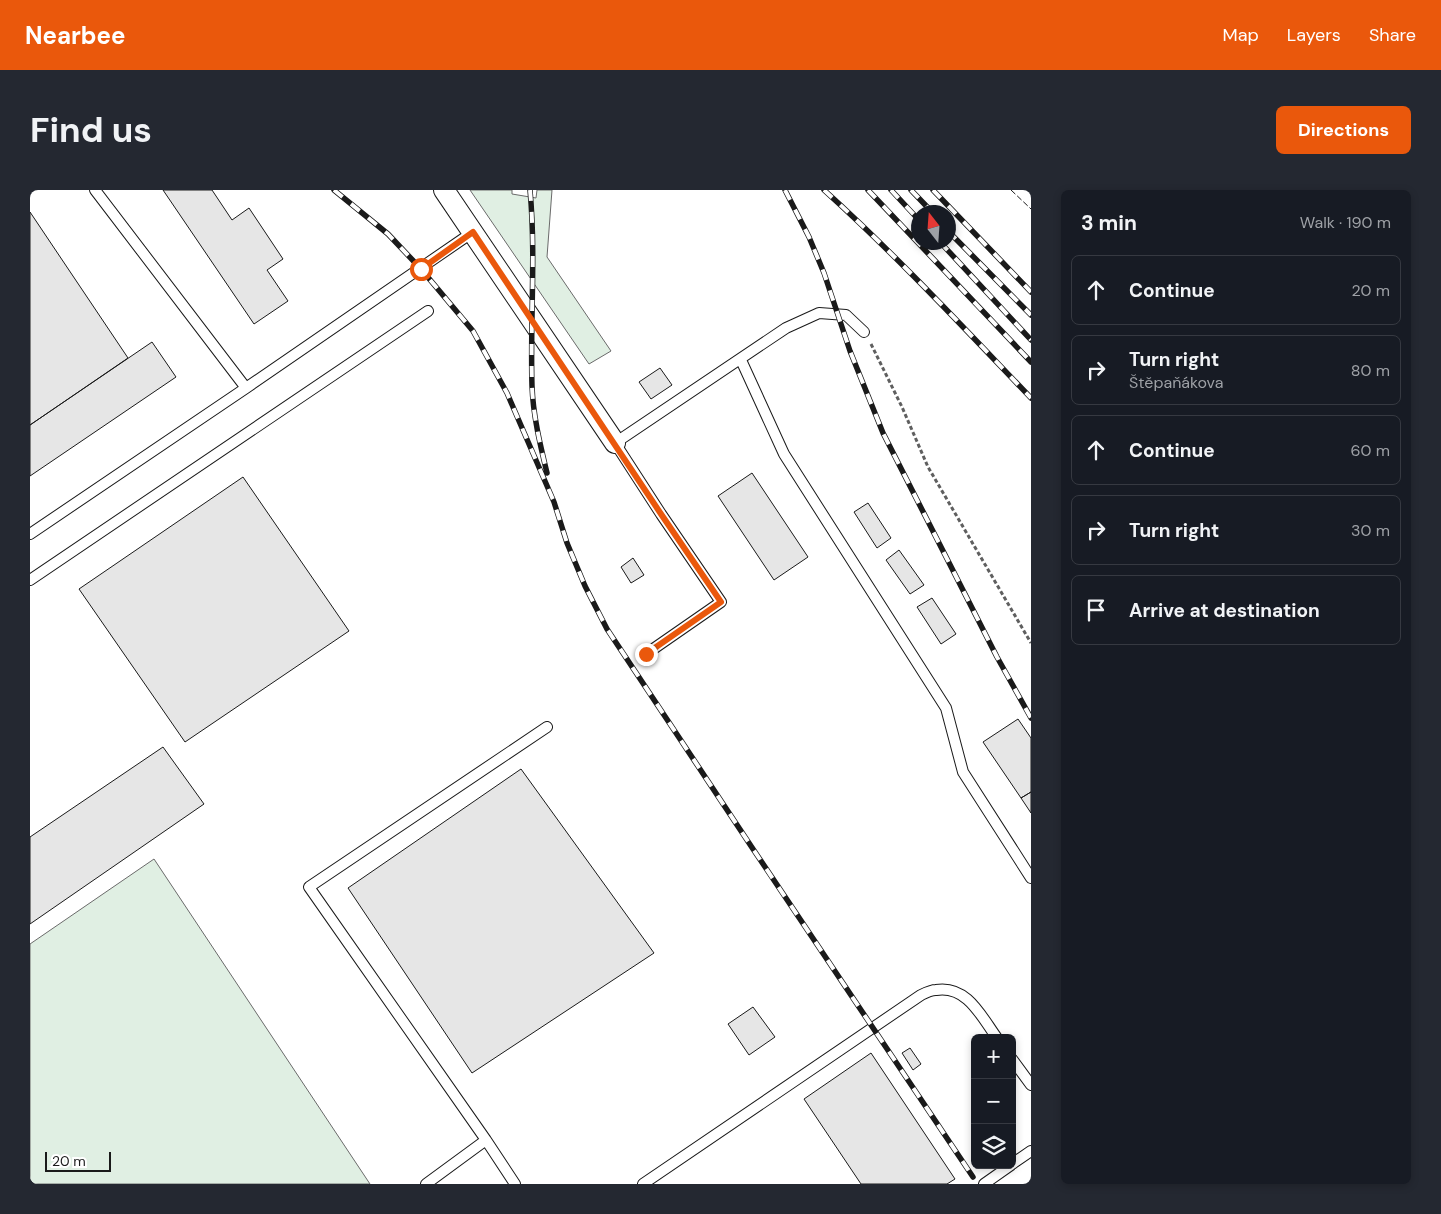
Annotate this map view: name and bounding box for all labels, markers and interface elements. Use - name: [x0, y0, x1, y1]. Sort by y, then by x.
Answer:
- text: Nearbee: [25, 20, 125, 51]
- text: Map: [1223, 23, 1259, 47]
- text: Layers: [1287, 23, 1341, 47]
- text: Share: [1369, 23, 1416, 47]
- button: Directions: [1276, 106, 1411, 154]
- text: Find us: [30, 107, 152, 153]
- north arrow: [911, 205, 956, 250]
- text: 3 min: [1081, 209, 1137, 237]
- text: Walk · 190 m: [1300, 212, 1391, 233]
- route start: [410, 258, 433, 281]
- icon: ahead: [1082, 276, 1110, 304]
- text: Continue: [1129, 278, 1215, 303]
- text: 20 m: [1351, 280, 1390, 301]
- text: Turn right: [1129, 347, 1219, 372]
- icon: right: [1082, 356, 1110, 384]
- text: 80 m: [1351, 360, 1390, 381]
- text: Štěpaňákova: [1129, 372, 1223, 393]
- icon: ahead: [1082, 436, 1110, 464]
- text: Continue: [1129, 438, 1215, 463]
- text: 60 m: [1350, 440, 1390, 461]
- icon: right: [1082, 516, 1110, 544]
- text: Turn right: [1129, 518, 1219, 543]
- text: 30 m: [1351, 520, 1390, 541]
- icon: arrive: [1082, 596, 1110, 624]
- text: Arrive at destination: [1129, 598, 1320, 623]
- route end: [635, 643, 658, 666]
- map controls: [971, 1034, 1016, 1169]
- button: +: [971, 1034, 1016, 1079]
- button: −: [971, 1079, 1016, 1124]
- button: layers: [971, 1124, 1016, 1169]
- scale bar: [45, 1149, 111, 1172]
- text: 20 m: [52, 1152, 86, 1170]

